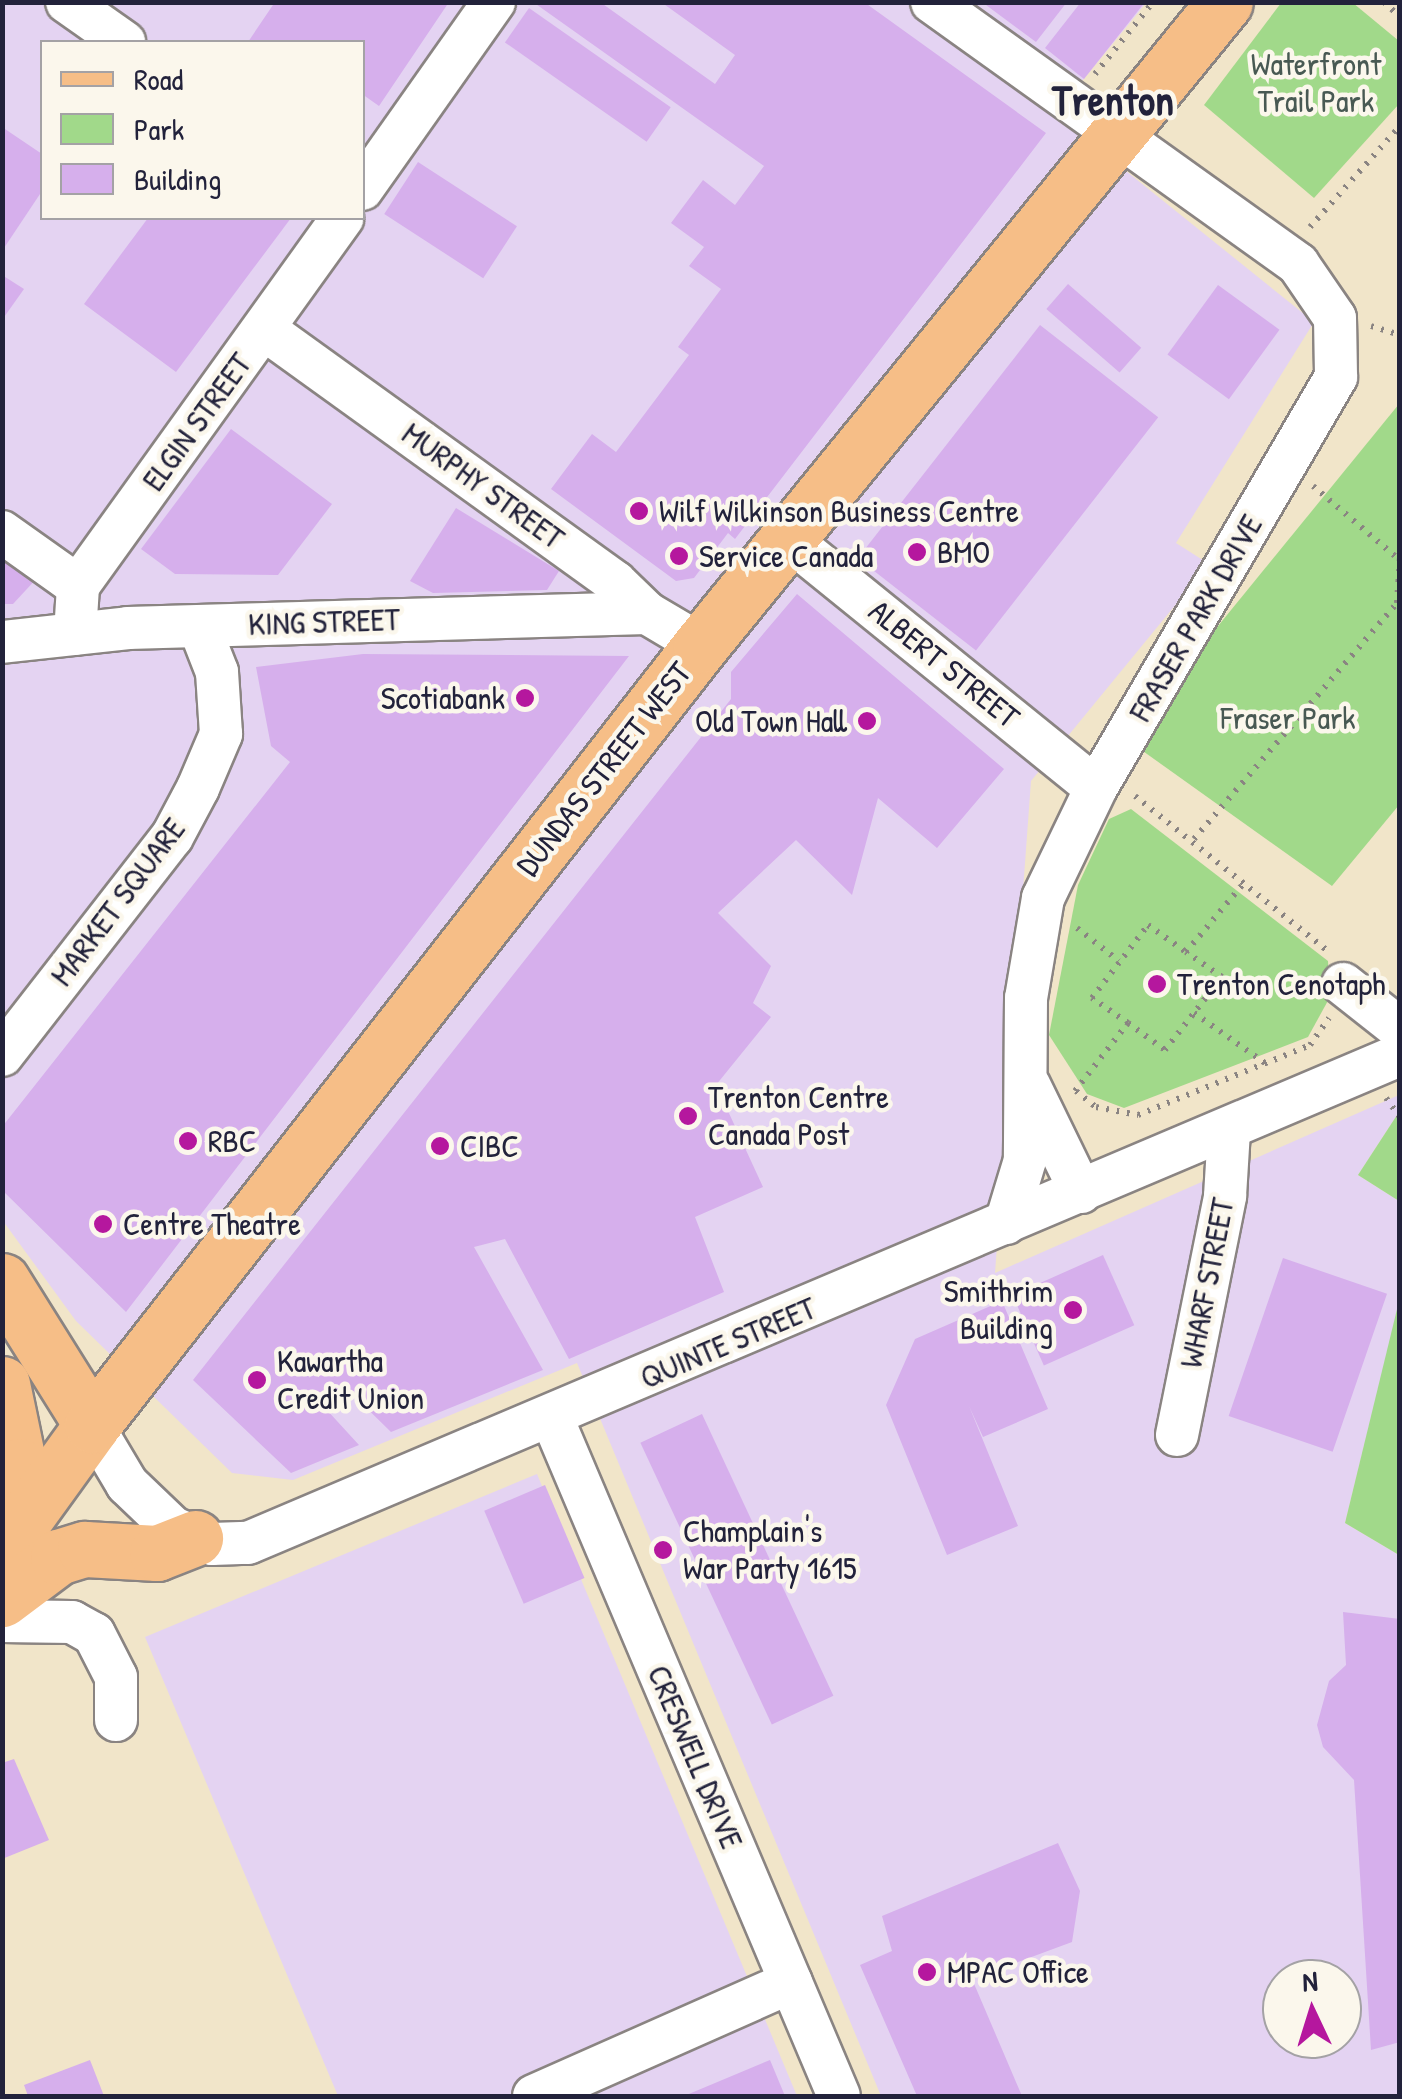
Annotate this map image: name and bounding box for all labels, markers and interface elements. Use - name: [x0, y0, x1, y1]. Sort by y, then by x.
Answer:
- legend: [40, 40, 365, 220]
- park label: Waterfront Trail Park: [1251, 46, 1381, 121]
- text: Road: [134, 59, 183, 99]
- district label: Trenton: [1052, 75, 1174, 125]
- text: Park: [134, 109, 184, 149]
- text: Building: [134, 159, 221, 199]
- street label: ELGIN STREET: [134, 346, 260, 498]
- street label: MURPHY STREET: [395, 414, 571, 558]
- place label: Wilf Wilkinson Business Centre: [659, 492, 1019, 530]
- marker: Wilf Wilkinson Business Centre: [628, 500, 650, 522]
- street label: FRASER PARK DRIVE: [1121, 508, 1271, 728]
- place label: BMO: [937, 533, 990, 571]
- place label: Service Canada: [699, 537, 873, 575]
- marker: BMO: [906, 541, 928, 563]
- marker: Service Canada: [668, 545, 690, 567]
- street label: ALBERT STREET: [861, 592, 1027, 736]
- street label: KING STREET: [248, 600, 400, 644]
- street label: DUNDAS STREET WEST: [509, 654, 699, 884]
- place label: Scotiabank: [381, 679, 505, 717]
- marker: Scotiabank: [514, 687, 536, 709]
- park label: Fraser Park: [1220, 699, 1356, 737]
- place label: Old Town Hall: [695, 702, 847, 740]
- marker: Old Town Hall: [856, 710, 878, 732]
- street label: MARKET SQUARE: [43, 811, 193, 993]
- place label: Trenton Cenotaph: [1177, 965, 1386, 1003]
- marker: Trenton Cenotaph: [1146, 973, 1168, 995]
- place label: Trenton Centre Canada Post: [708, 1079, 889, 1154]
- marker: Trenton Centre Canada Post: [677, 1105, 699, 1127]
- place label: RBC: [208, 1122, 256, 1160]
- place label: CIBC: [460, 1127, 519, 1165]
- marker: RBC: [177, 1130, 199, 1152]
- marker: CIBC: [429, 1135, 451, 1157]
- street label: WHARF STREET: [1172, 1195, 1242, 1371]
- place label: Centre Theatre: [123, 1205, 301, 1243]
- marker: Centre Theatre: [92, 1213, 114, 1235]
- place label: Smithrim Building: [944, 1273, 1053, 1348]
- street label: QUINTE STREET: [634, 1289, 822, 1397]
- marker: Smithrim Building: [1062, 1299, 1084, 1321]
- place label: Kawartha Credit Union: [277, 1343, 424, 1418]
- marker: Kawartha Credit Union: [246, 1369, 268, 1391]
- place label: Champlain's War Party 1615: [683, 1513, 857, 1588]
- marker: Champlain's War Party 1615: [652, 1539, 674, 1561]
- street label: CRESWELL DRIVE: [639, 1660, 751, 1854]
- place label: MPAC Office: [947, 1953, 1089, 1991]
- north arrow: [1262, 1959, 1362, 2059]
- marker: MPAC Office: [916, 1961, 938, 1983]
- text: N: [1301, 1962, 1319, 2001]

